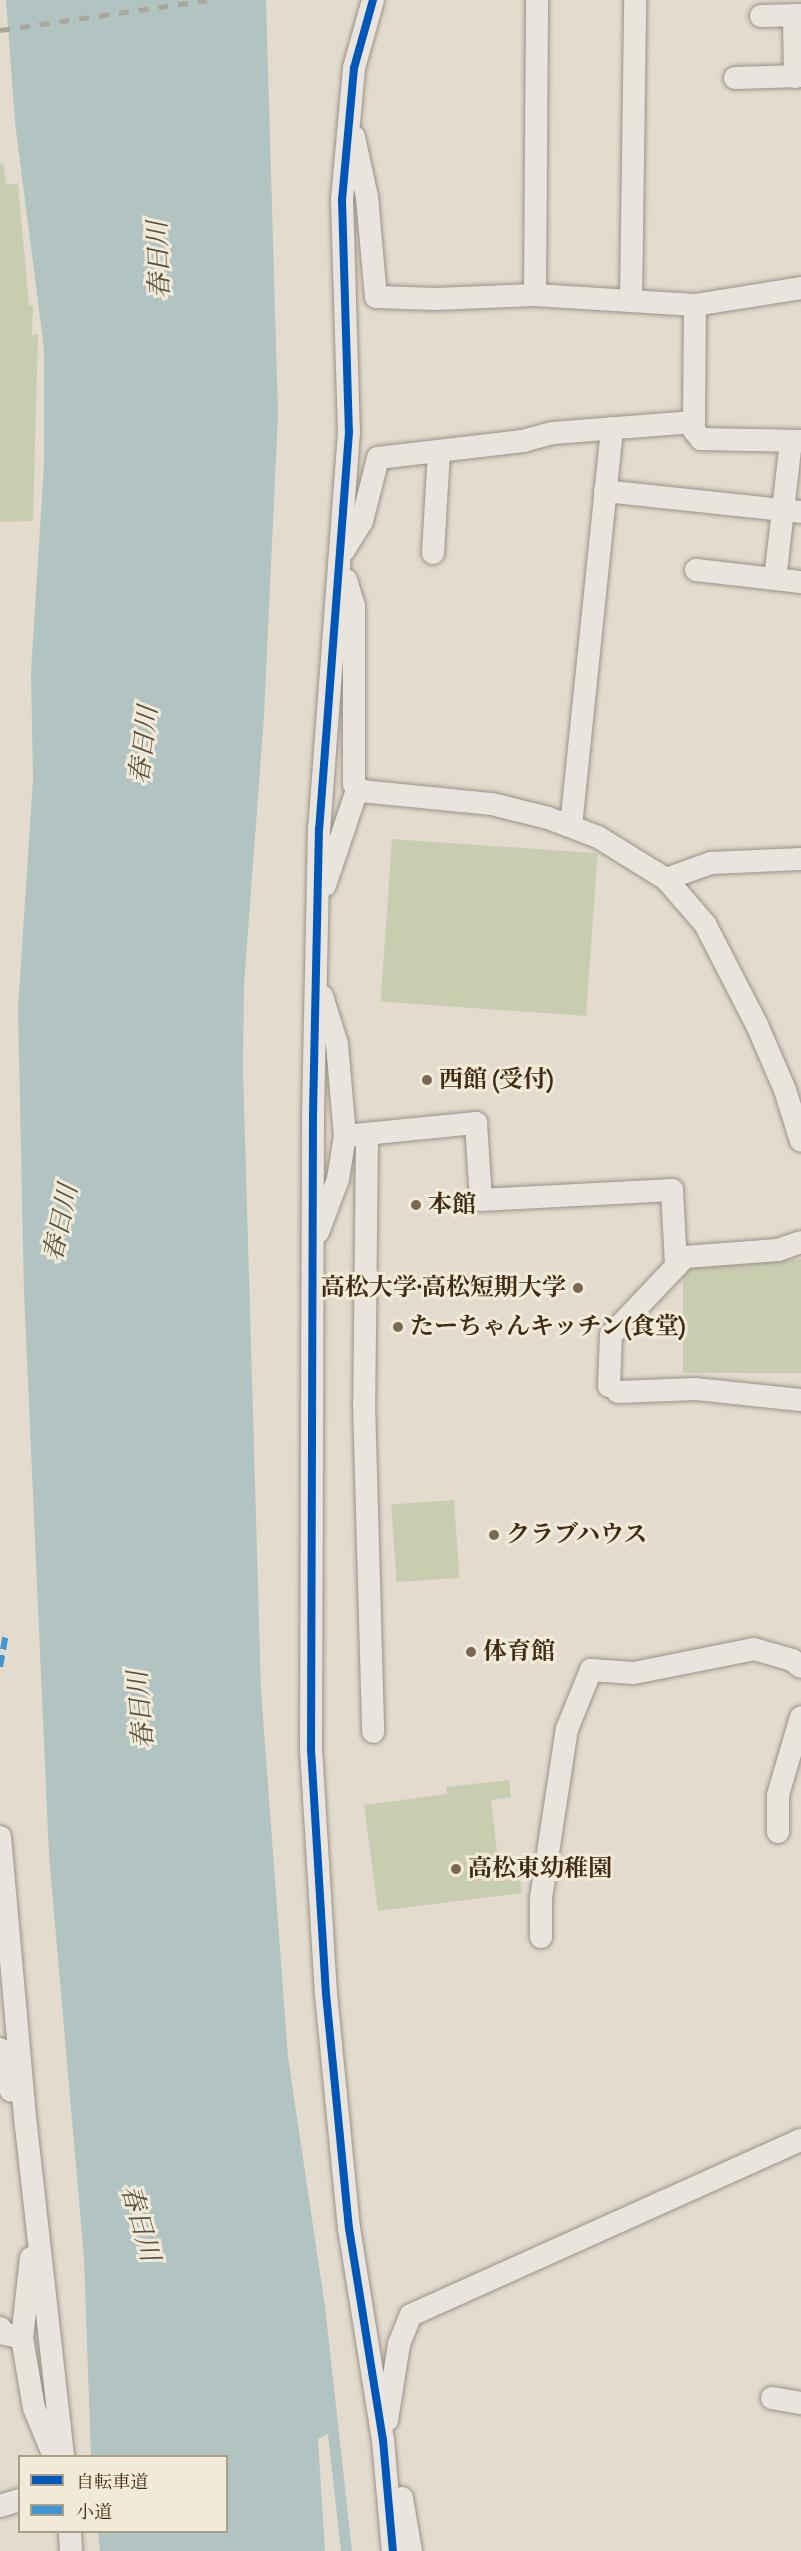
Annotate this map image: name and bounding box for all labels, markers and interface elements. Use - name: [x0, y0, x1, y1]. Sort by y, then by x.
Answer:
- water label: 春日川: [142, 220, 176, 300]
- water label: 春日川: [124, 704, 164, 786]
- place label: 西館 (受付): [439, 1066, 554, 1094]
- marker: 西館 (受付): [420, 1073, 434, 1087]
- water label: 春日川: [38, 1182, 84, 1264]
- place label: 本館: [428, 1191, 476, 1219]
- marker: 本館: [409, 1198, 423, 1212]
- place label: 高松大学·高松短期大学: [321, 1274, 566, 1302]
- marker: 高松大学·高松短期大学: [571, 1281, 585, 1295]
- place label: たーちゃんキッチン(食堂): [410, 1313, 687, 1341]
- marker: たーちゃんキッチン(食堂): [391, 1320, 405, 1334]
- place label: クラブハウス: [506, 1521, 650, 1549]
- marker: クラブハウス: [487, 1528, 501, 1542]
- place label: 体育館: [483, 1638, 555, 1666]
- marker: 体育館: [464, 1645, 478, 1659]
- water label: 春日川: [122, 1670, 160, 1750]
- place label: 高松東幼稚園: [468, 1855, 612, 1883]
- marker: 高松東幼稚園: [449, 1862, 463, 1876]
- water label: 春日川: [114, 2181, 166, 2265]
- legend: [18, 2455, 228, 2533]
- text: 自転車道: [76, 2471, 148, 2493]
- text: 小道: [76, 2501, 112, 2523]

